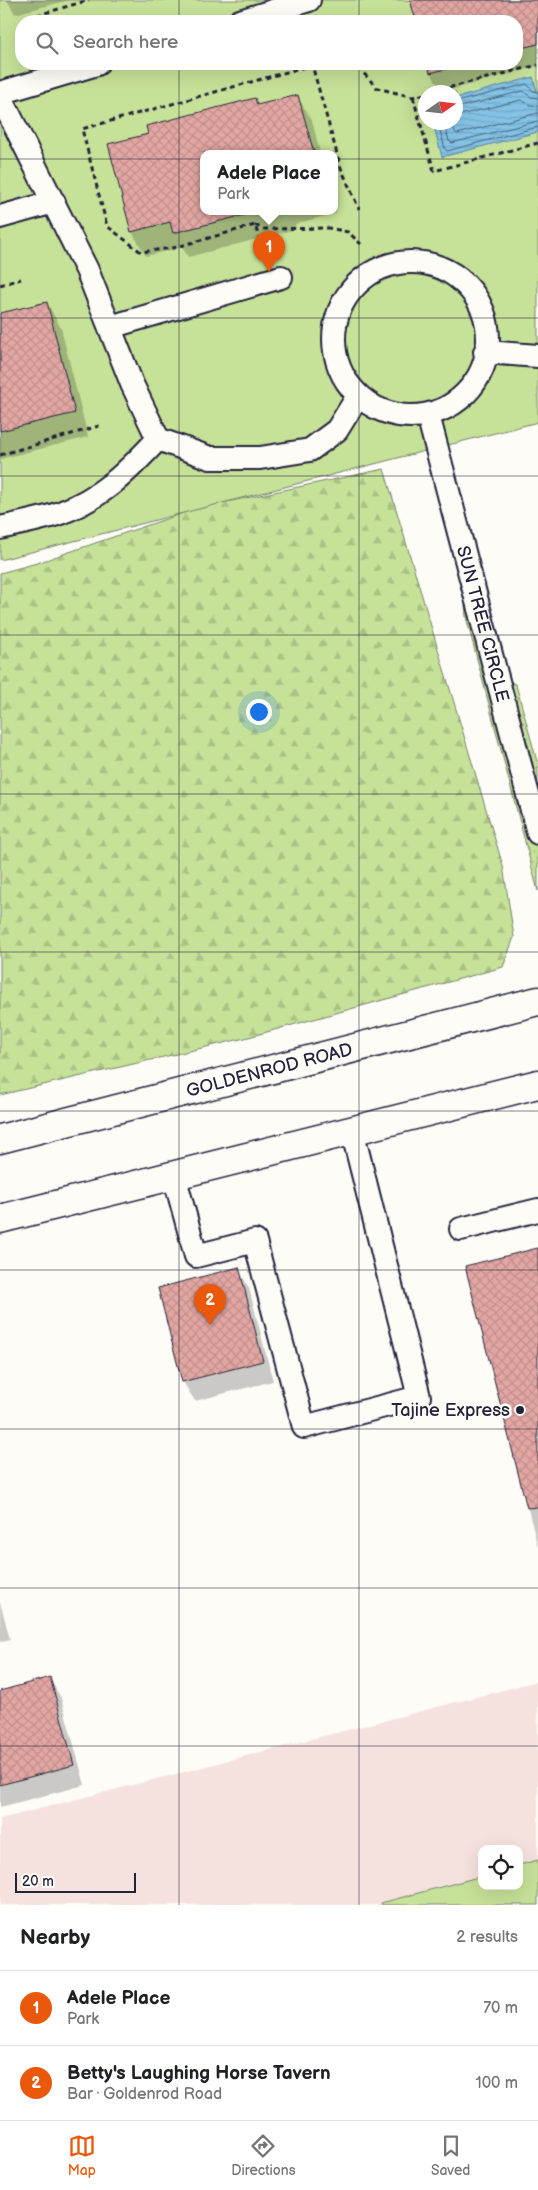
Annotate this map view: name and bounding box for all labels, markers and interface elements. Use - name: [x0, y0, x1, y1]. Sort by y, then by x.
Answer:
- search box: [15, 15, 523, 70]
- icon: search: [33, 29, 61, 57]
- text: Search here: [73, 31, 178, 54]
- north arrow: [418, 85, 463, 130]
- popup: [200, 150, 338, 215]
- text: Adele Place: [217, 162, 321, 185]
- text: Park: [217, 185, 249, 204]
- pin: 1: [253, 231, 285, 272]
- street label: SUN TREE CIRCLE: [452, 544, 513, 704]
- your location: [246, 699, 272, 725]
- street label: GOLDENROD ROAD: [184, 1039, 355, 1102]
- pin: 2: [194, 1284, 226, 1325]
- place label: Tajine Express: [391, 1400, 510, 1421]
- marker: Tajine Express: [514, 1404, 526, 1416]
- map controls: [478, 1845, 523, 1890]
- button: locate: [478, 1845, 523, 1890]
- scale bar: [15, 1870, 136, 1893]
- text: 20 m: [22, 1873, 54, 1890]
- text: Nearby: [20, 1925, 90, 1950]
- text: 2 results: [456, 1928, 518, 1947]
- text: Adele Place: [67, 1987, 170, 2010]
- text: 1: [33, 1999, 39, 2018]
- text: 70 m: [483, 1999, 518, 2018]
- text: Park: [67, 2010, 99, 2029]
- text: Betty's Laughing Horse Tavern: [67, 2062, 331, 2085]
- text: 2: [31, 2074, 41, 2093]
- text: 100 m: [475, 2074, 518, 2093]
- text: Bar · Goldenrod Road: [67, 2085, 222, 2104]
- tab: Map: [68, 2132, 96, 2179]
- tab: Directions: [231, 2132, 296, 2179]
- tab: Saved: [431, 2132, 470, 2179]

